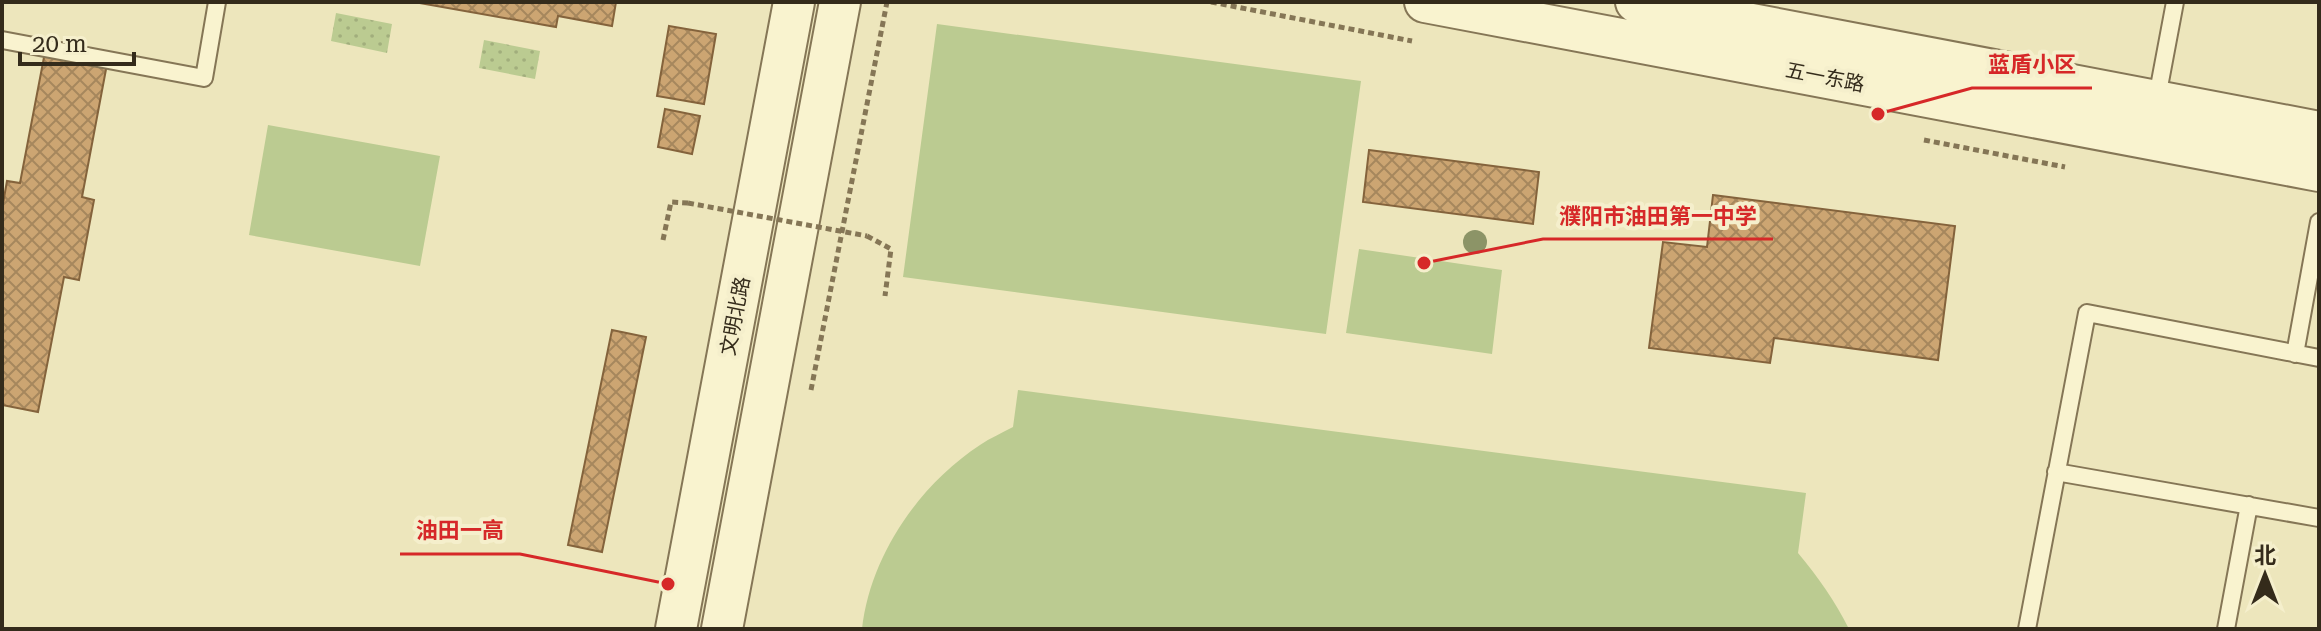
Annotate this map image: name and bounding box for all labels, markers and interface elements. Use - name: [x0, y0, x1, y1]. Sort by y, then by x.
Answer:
- scale bar: [20, 16, 134, 66]
- text: 20 m: [32, 30, 87, 58]
- callout: 蓝盾小区: [1972, 42, 2092, 88]
- text: 蓝盾小区: [1988, 52, 2076, 77]
- street label: 五一东路: [1783, 58, 1867, 96]
- callout: 濮阳市油田第一中学: [1543, 193, 1773, 239]
- text: 濮阳市油田第一中学: [1559, 204, 1757, 229]
- street label: 文明北路: [716, 274, 754, 358]
- callout: 油田一高: [400, 508, 520, 554]
- text: 油田一高: [416, 518, 504, 543]
- north arrow: [2225, 535, 2305, 615]
- text: 北: [2254, 543, 2276, 568]

